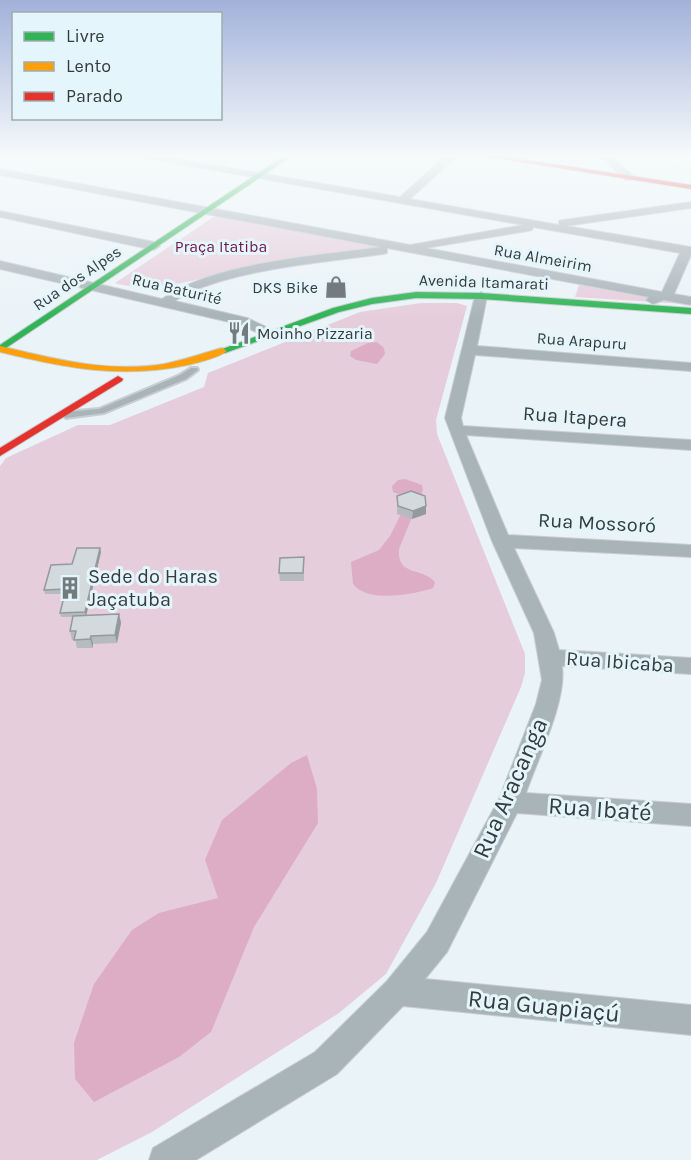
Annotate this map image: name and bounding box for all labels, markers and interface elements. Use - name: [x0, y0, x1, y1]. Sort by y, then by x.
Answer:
- legend: [12, 12, 222, 120]
- text: Livre: [66, 25, 105, 47]
- text: Lento: [66, 55, 111, 77]
- text: Parado: [66, 85, 123, 107]
- park label: Praça Itatiba: [175, 237, 267, 256]
- street label: Rua Almeirim: [492, 240, 594, 276]
- street label: Rua dos Alpes: [29, 242, 125, 314]
- street label: Rua Baturité: [130, 269, 224, 309]
- street label: Avenida Itamarati: [419, 270, 549, 294]
- shop icon: DKS Bike: [323, 274, 349, 300]
- place label: DKS Bike: [252, 278, 318, 297]
- restaurant icon: Moinho Pizzaria: [226, 320, 252, 346]
- place label: Moinho Pizzaria: [257, 324, 373, 343]
- street label: Rua Arapuru: [536, 328, 628, 354]
- street label: Rua Itapera: [522, 402, 628, 432]
- street label: Rua Mossoró: [537, 508, 657, 538]
- place label: Sede do Haras Jaçatuba: [88, 565, 218, 611]
- building icon: Sede do Haras Jaçatuba: [57, 575, 83, 601]
- street label: Rua Ibicaba: [565, 647, 675, 677]
- street label: Rua Aracanga: [467, 713, 553, 863]
- street label: Rua Ibaté: [547, 791, 653, 827]
- street label: Rua Guapiaçú: [467, 984, 621, 1028]

